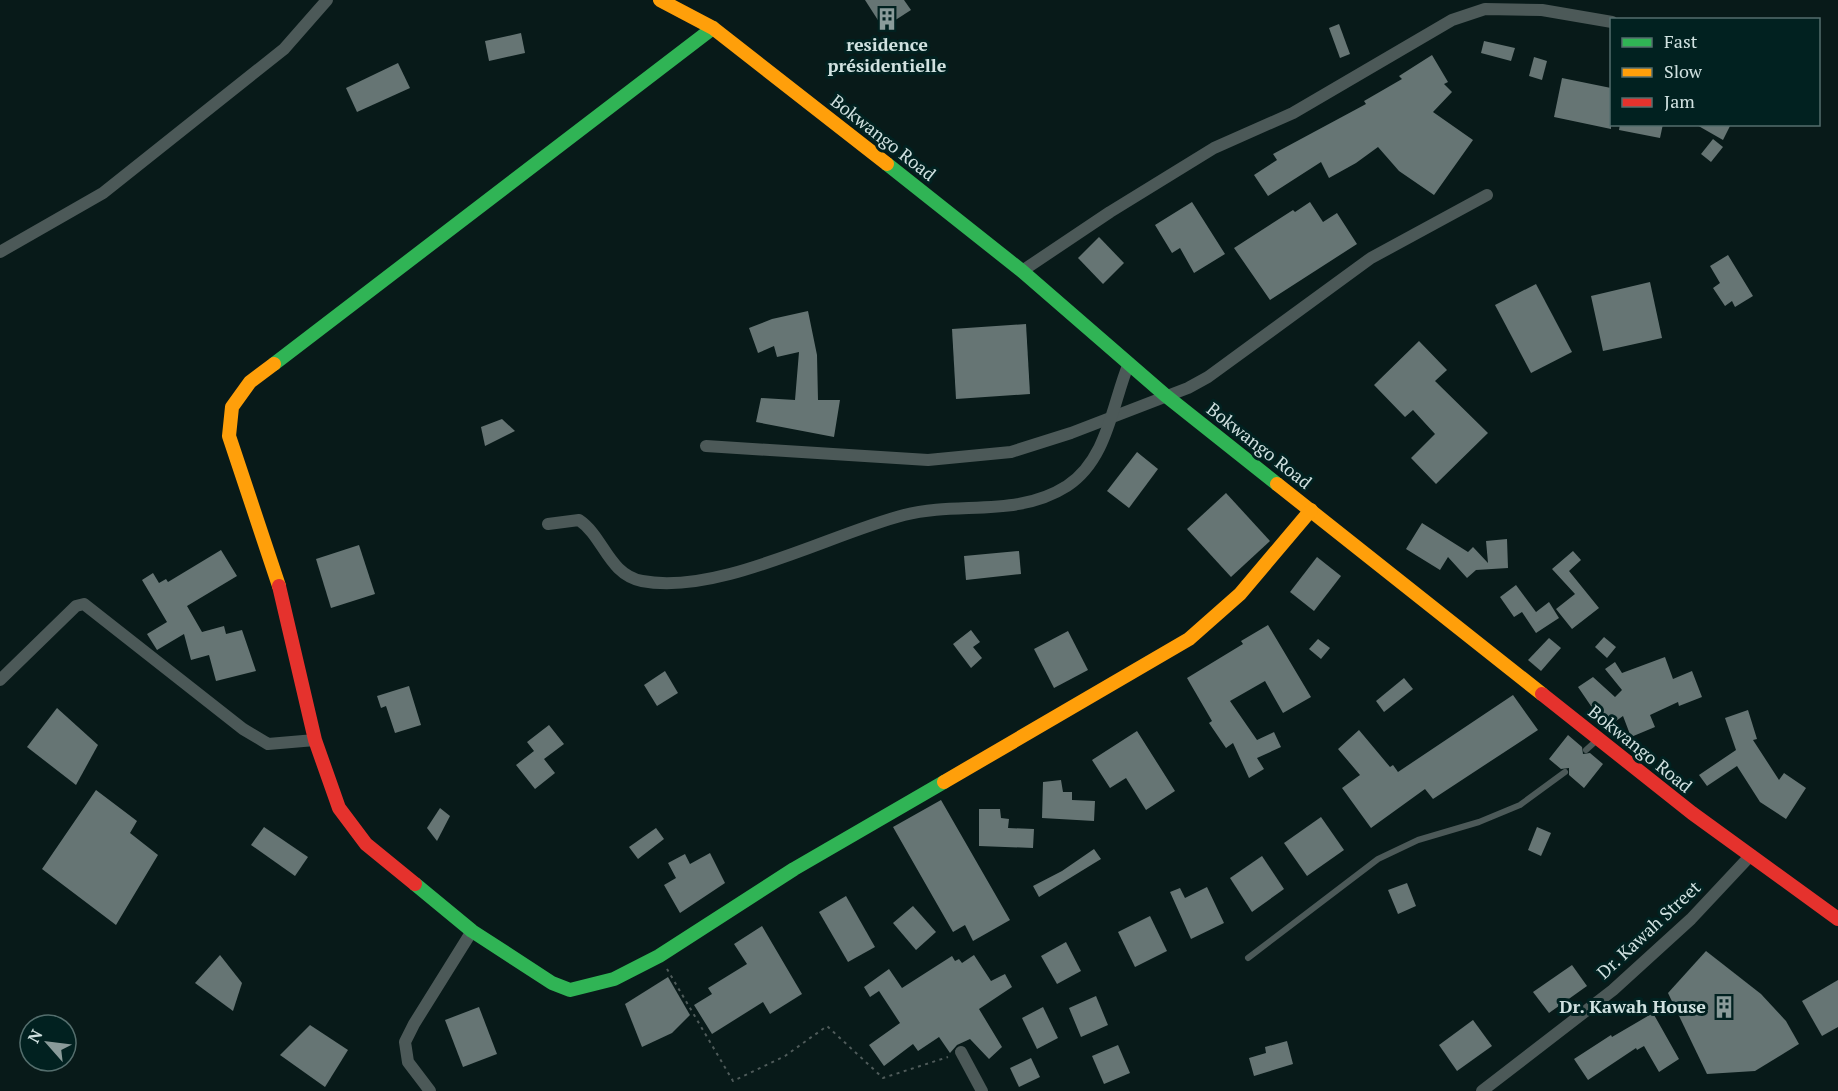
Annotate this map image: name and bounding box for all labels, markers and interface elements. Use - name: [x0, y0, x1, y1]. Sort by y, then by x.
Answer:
- building icon: residence présidentielle: [874, 6, 900, 32]
- legend: [1610, 18, 1820, 126]
- text: Fast: [1664, 29, 1698, 53]
- place label: residence présidentielle: [828, 32, 947, 77]
- text: Slow: [1664, 59, 1703, 83]
- street label: Bokwango Road: [826, 89, 941, 186]
- text: Jam: [1664, 89, 1695, 113]
- street label: Bokwango Road: [1202, 397, 1317, 494]
- street label: Bokwango Road: [1584, 699, 1698, 798]
- street label: Dr. Kawah Street: [1591, 875, 1706, 984]
- place label: Dr. Kawah House: [1559, 994, 1706, 1018]
- building icon: Dr. Kawah House: [1711, 994, 1737, 1020]
- north arrow: [18, 1013, 78, 1073]
- text: N: [22, 1025, 47, 1046]

